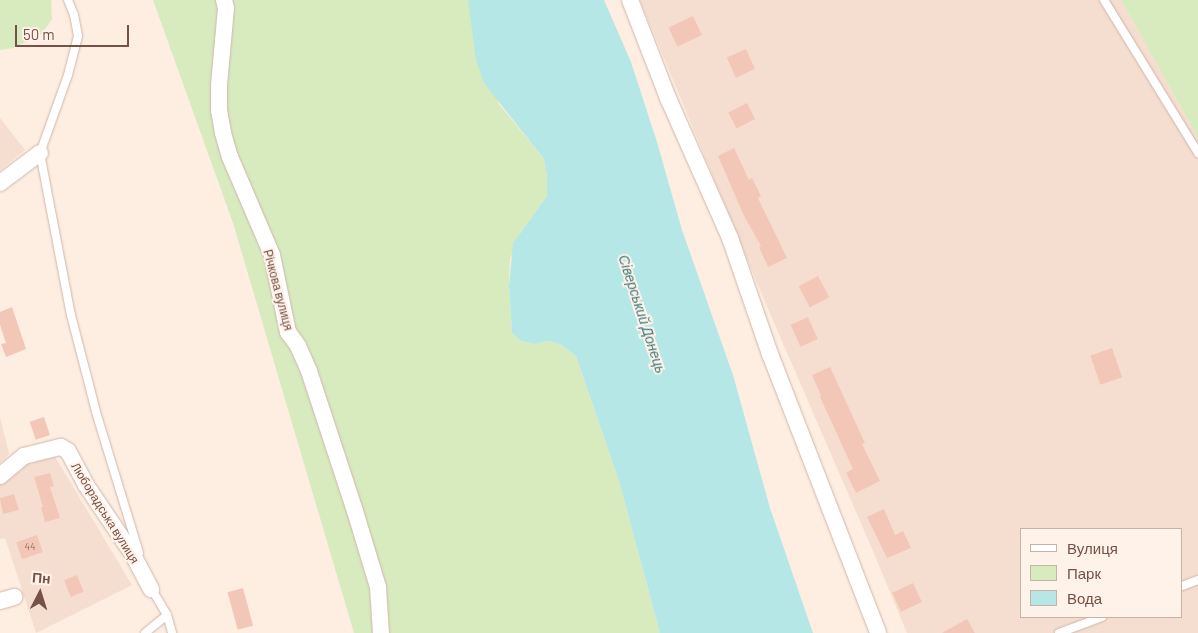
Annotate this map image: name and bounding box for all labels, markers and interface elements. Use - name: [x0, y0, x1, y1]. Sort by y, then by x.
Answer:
- scale bar: [18, 15, 131, 47]
- text: 50 m: [23, 25, 55, 43]
- street label: Річкова вулиця: [260, 248, 296, 332]
- water label: Сіверський Донець: [615, 253, 669, 375]
- street label: Люборадська вулиця: [68, 460, 142, 566]
- legend: [1020, 528, 1183, 618]
- text: Вулиця: [1067, 539, 1118, 557]
- house number: 44: [24, 541, 36, 553]
- text: Парк: [1067, 564, 1101, 582]
- north arrow: [15, 568, 65, 618]
- text: Пн: [31, 568, 51, 587]
- text: Вода: [1067, 589, 1102, 607]

